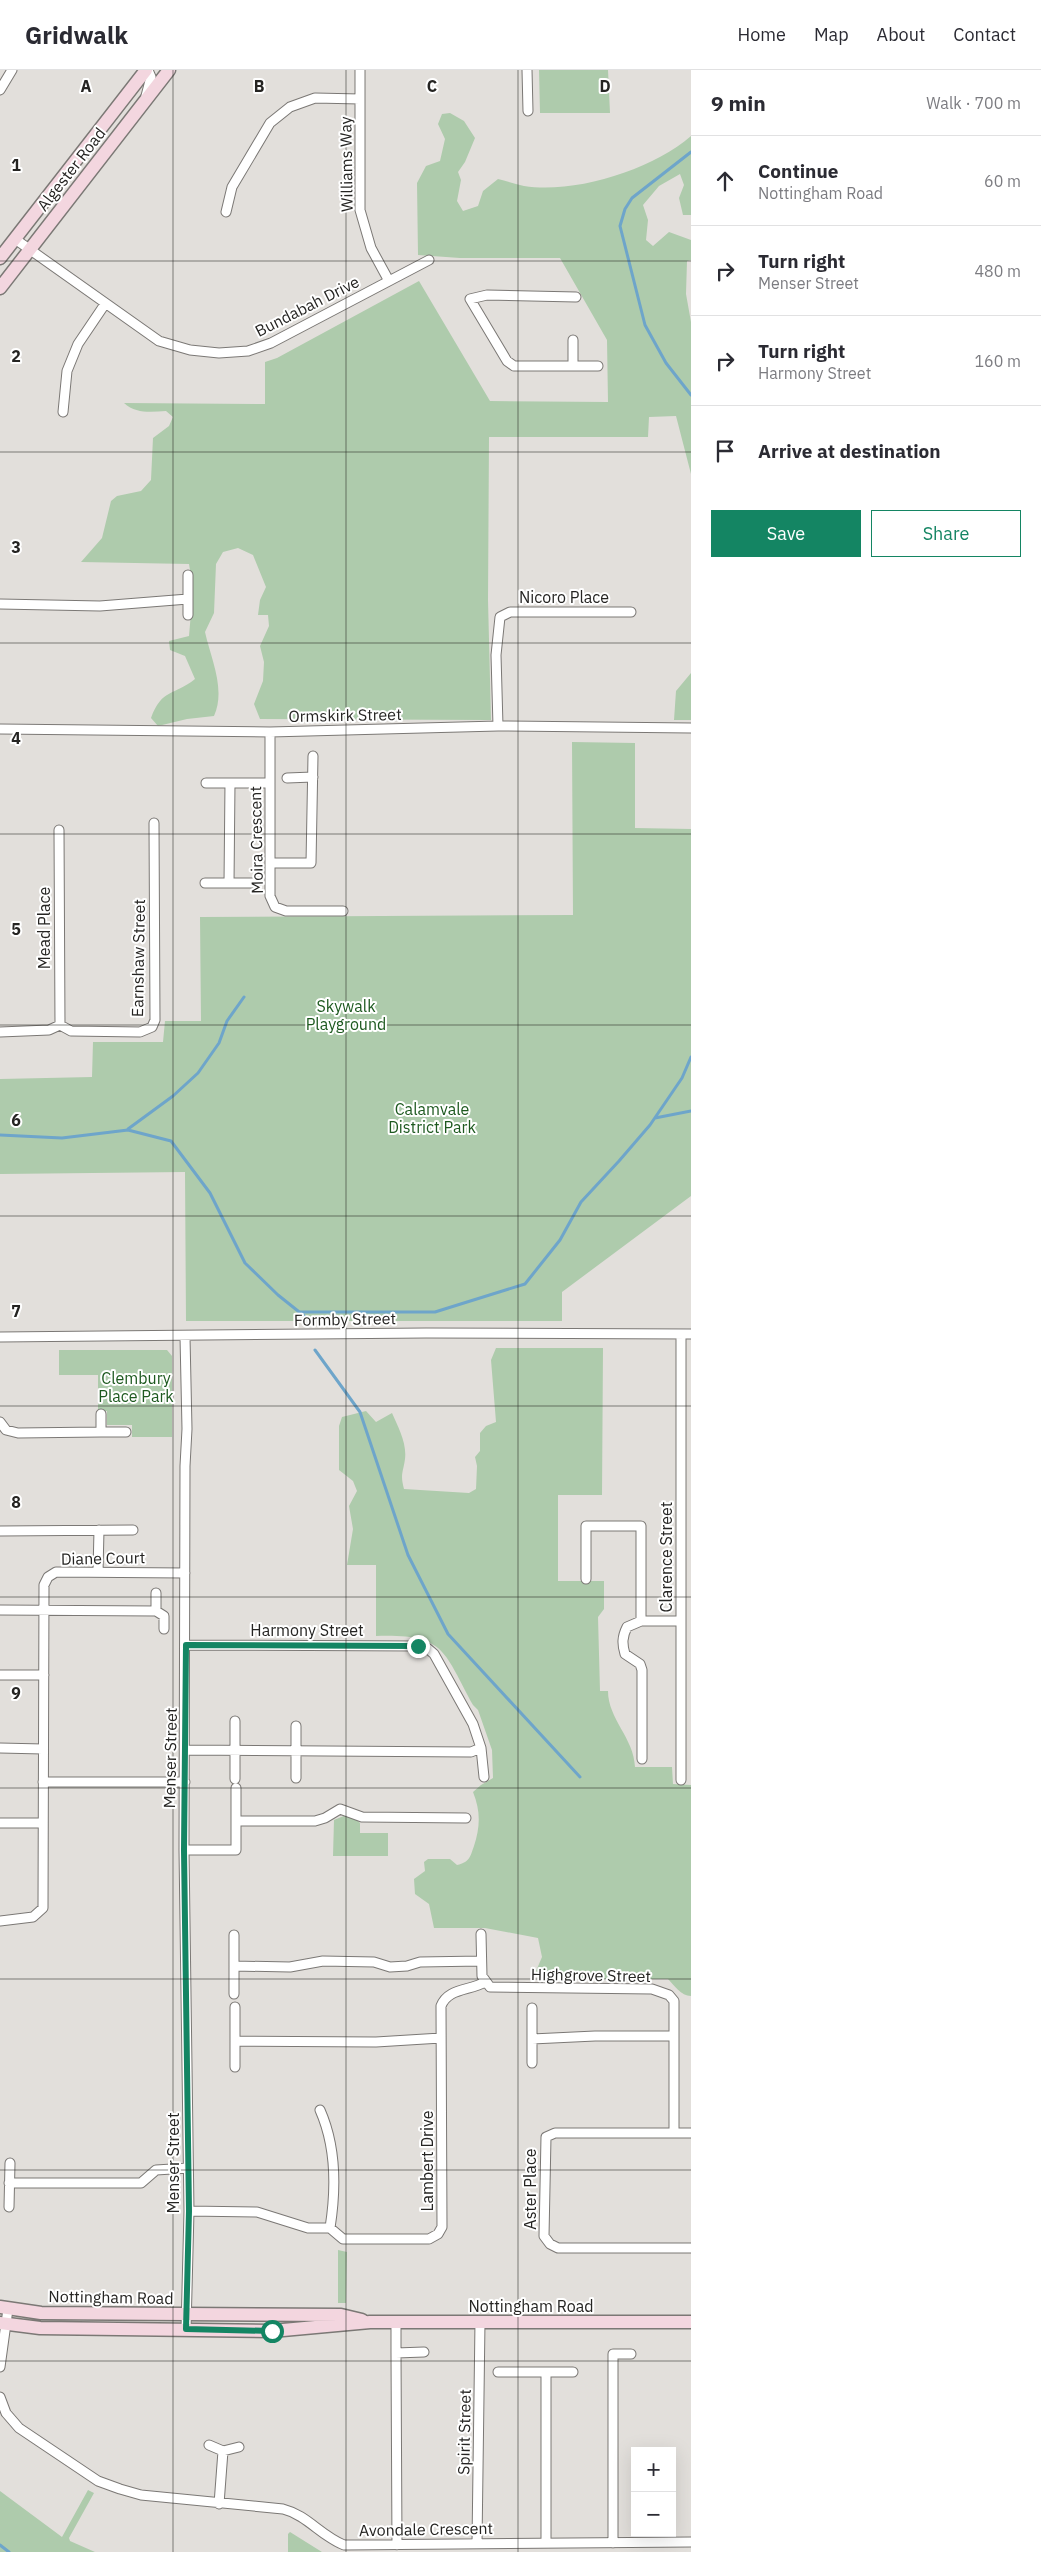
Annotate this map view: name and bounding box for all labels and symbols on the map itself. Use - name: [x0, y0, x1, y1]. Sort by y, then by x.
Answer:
- text: A: [81, 76, 92, 96]
- text: B: [254, 76, 265, 96]
- text: C: [427, 76, 437, 96]
- text: D: [599, 76, 611, 96]
- street label: Williams Way: [335, 116, 357, 212]
- street label: Algester Road: [32, 123, 110, 215]
- text: 1: [11, 155, 21, 175]
- street label: Bundabah Drive: [252, 271, 363, 341]
- text: 2: [11, 346, 21, 366]
- text: 3: [11, 537, 21, 557]
- street label: Nicoro Place: [519, 587, 609, 607]
- street label: Ormskirk Street: [288, 704, 402, 726]
- text: 4: [11, 728, 21, 748]
- street label: Moira Crescent: [245, 786, 267, 894]
- street label: Mead Place: [34, 886, 54, 969]
- street label: Earnshaw Street: [127, 899, 149, 1017]
- text: 5: [11, 919, 21, 939]
- park label: Skywalk Playground: [306, 996, 386, 1034]
- park label: Calamvale District Park: [388, 1099, 476, 1137]
- text: 6: [11, 1110, 21, 1130]
- text: 7: [11, 1301, 21, 1321]
- street label: Formby Street: [294, 1308, 396, 1330]
- park label: Clembury Place Park: [98, 1368, 174, 1406]
- text: 8: [11, 1492, 21, 1512]
- street label: Clarence Street: [656, 1502, 676, 1612]
- street label: Diane Court: [61, 1547, 145, 1569]
- street label: Harmony Street: [250, 1620, 364, 1640]
- route end: [407, 1635, 430, 1658]
- text: 9: [11, 1683, 21, 1703]
- street label: Menser Street: [159, 1707, 181, 1809]
- street label: Highgrove Street: [531, 1964, 651, 1986]
- street label: Lambert Drive: [417, 2110, 437, 2212]
- street label: Menser Street: [163, 2113, 183, 2213]
- street label: Aster Place: [520, 2148, 540, 2230]
- street label: Nottingham Road: [48, 2286, 174, 2308]
- street label: Nottingham Road: [468, 2296, 594, 2316]
- route start: [261, 2320, 284, 2343]
- street label: Spirit Street: [453, 2389, 475, 2475]
- street label: Avondale Crescent: [359, 2518, 493, 2540]

